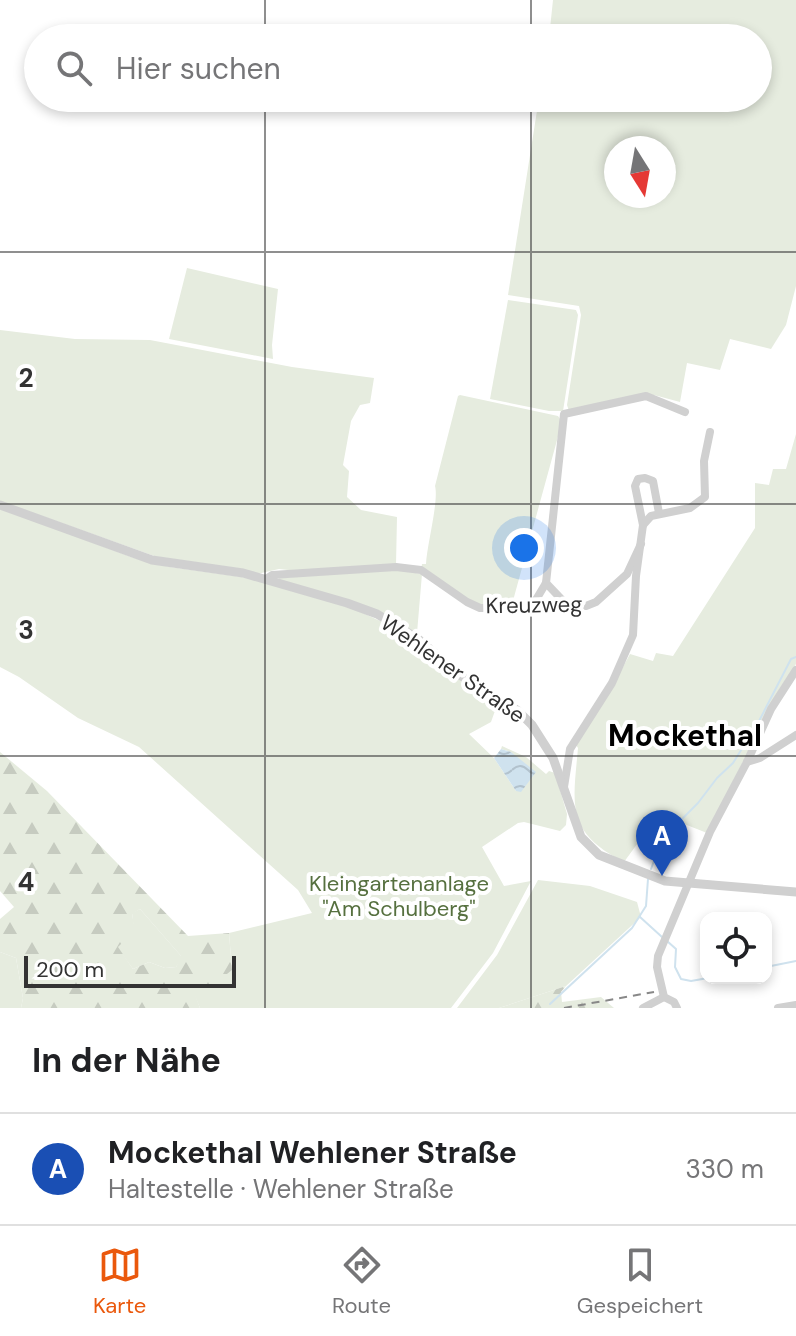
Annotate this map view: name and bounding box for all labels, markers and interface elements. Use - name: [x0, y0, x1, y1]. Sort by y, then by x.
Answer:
- search box: [24, 24, 772, 112]
- icon: search: [52, 46, 96, 90]
- text: Hier suchen: [116, 49, 281, 88]
- north arrow: [604, 136, 676, 208]
- text: 2: [18, 361, 34, 395]
- your location: [504, 528, 544, 568]
- street label: Kreuzweg: [485, 590, 583, 620]
- street label: Wehlener Straße: [375, 608, 531, 730]
- text: 3: [18, 613, 34, 647]
- district label: Mockethal: [608, 716, 762, 755]
- pin: A: [636, 810, 688, 876]
- text: 4: [18, 865, 34, 899]
- park label: Kleingartenanlage "Am Schulberg": [309, 869, 489, 923]
- map controls: [700, 912, 772, 984]
- button: locate: [700, 912, 772, 984]
- scale bar: [24, 952, 236, 988]
- text: 200 m: [36, 955, 104, 984]
- text: In der Nähe: [32, 1038, 221, 1083]
- text: Mockethal Wehlener Straße: [108, 1133, 517, 1172]
- text: A: [49, 1152, 67, 1186]
- text: 330 m: [685, 1152, 764, 1186]
- text: Haltestelle · Wehlener Straße: [108, 1172, 454, 1206]
- tab: Karte: [93, 1243, 146, 1320]
- tab: Route: [332, 1243, 391, 1320]
- tab: Gespeichert: [577, 1243, 703, 1320]

